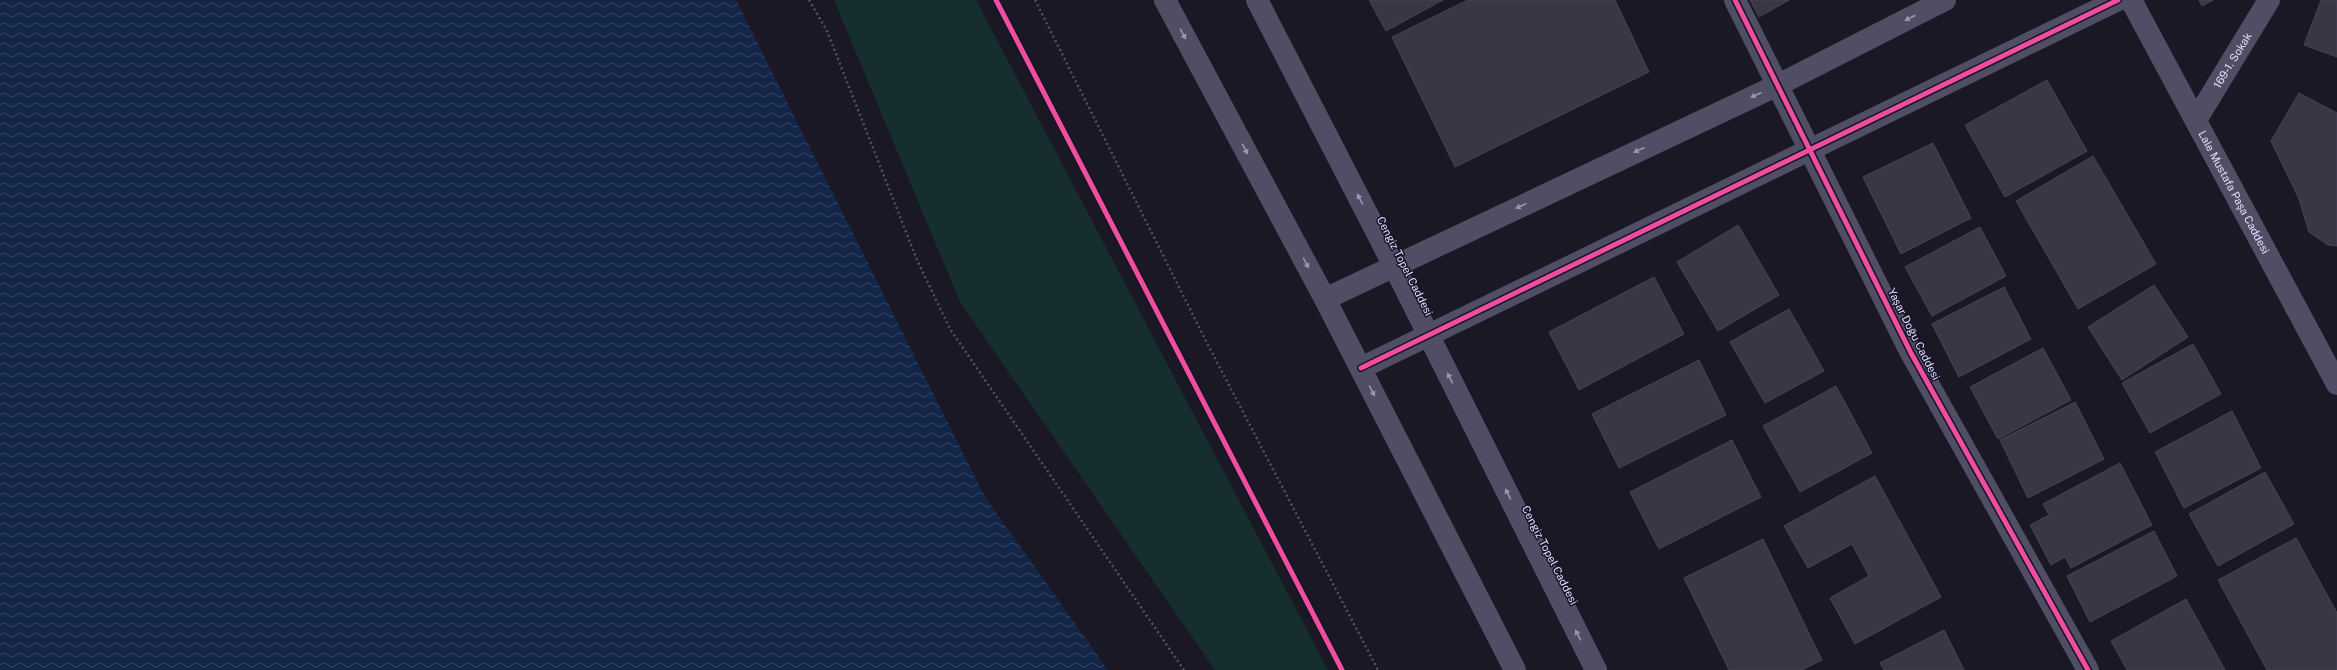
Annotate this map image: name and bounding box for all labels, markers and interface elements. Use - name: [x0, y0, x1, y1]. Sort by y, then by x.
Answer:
- one-way arrow: [1904, 14, 1916, 21]
- one-way arrow: [1180, 29, 1186, 40]
- street label: 169-1. Sokak: [2211, 30, 2254, 90]
- one-way arrow: [1751, 92, 1762, 98]
- street label: Lale Mustafa Paşa Caddesi: [2196, 129, 2272, 256]
- one-way arrow: [1241, 143, 1248, 155]
- one-way arrow: [1633, 147, 1645, 153]
- one-way arrow: [1357, 193, 1363, 205]
- one-way arrow: [1516, 203, 1527, 209]
- street label: Cengiz Topel Caddesi: [1375, 214, 1435, 318]
- one-way arrow: [1303, 258, 1309, 269]
- street label: Yaşar Doğu Caddesi: [1885, 286, 1942, 382]
- one-way arrow: [1446, 372, 1453, 383]
- one-way arrow: [1369, 385, 1376, 397]
- one-way arrow: [1505, 488, 1511, 500]
- street label: Cengiz Topel Caddesi: [1520, 503, 1580, 607]
- one-way arrow: [1575, 629, 1582, 641]

